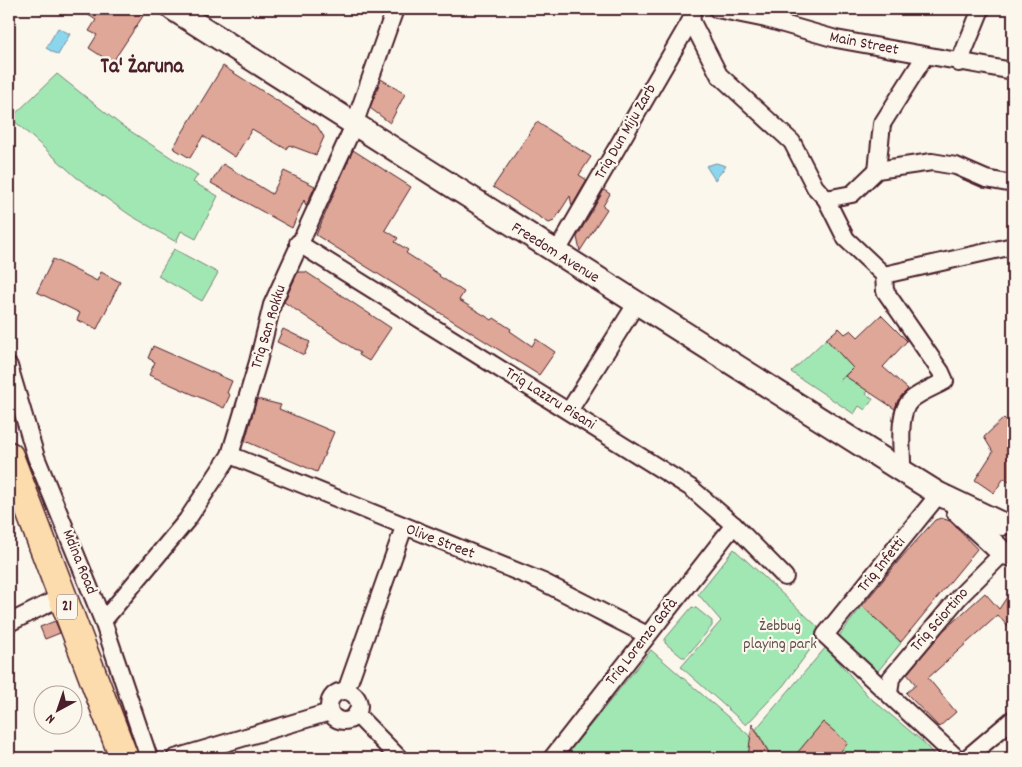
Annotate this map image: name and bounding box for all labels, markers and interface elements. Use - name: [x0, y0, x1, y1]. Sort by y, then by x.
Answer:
- street label: Main Street: [828, 26, 901, 62]
- district label: Ta' Żaruna: [101, 53, 185, 83]
- street label: Triq Dun Miju Zarb: [589, 80, 663, 184]
- street label: Freedom Avenue: [506, 217, 604, 289]
- street label: Triq San Rokku: [245, 282, 293, 372]
- street label: Triq Lazzru Pisani: [500, 362, 600, 436]
- street label: Olive Street: [402, 518, 478, 566]
- street label: Mdina Road: [56, 526, 102, 598]
- street label: Triq Infetti: [852, 532, 912, 598]
- street label: Triq Sciortino: [905, 583, 975, 657]
- street label: Triq Lorenzo Gafà: [600, 593, 684, 691]
- road number: 21: [57, 594, 77, 620]
- park label: Żebbuġ playing park: [743, 615, 817, 656]
- north arrow: [32, 684, 82, 734]
- text: N: [42, 708, 60, 728]

